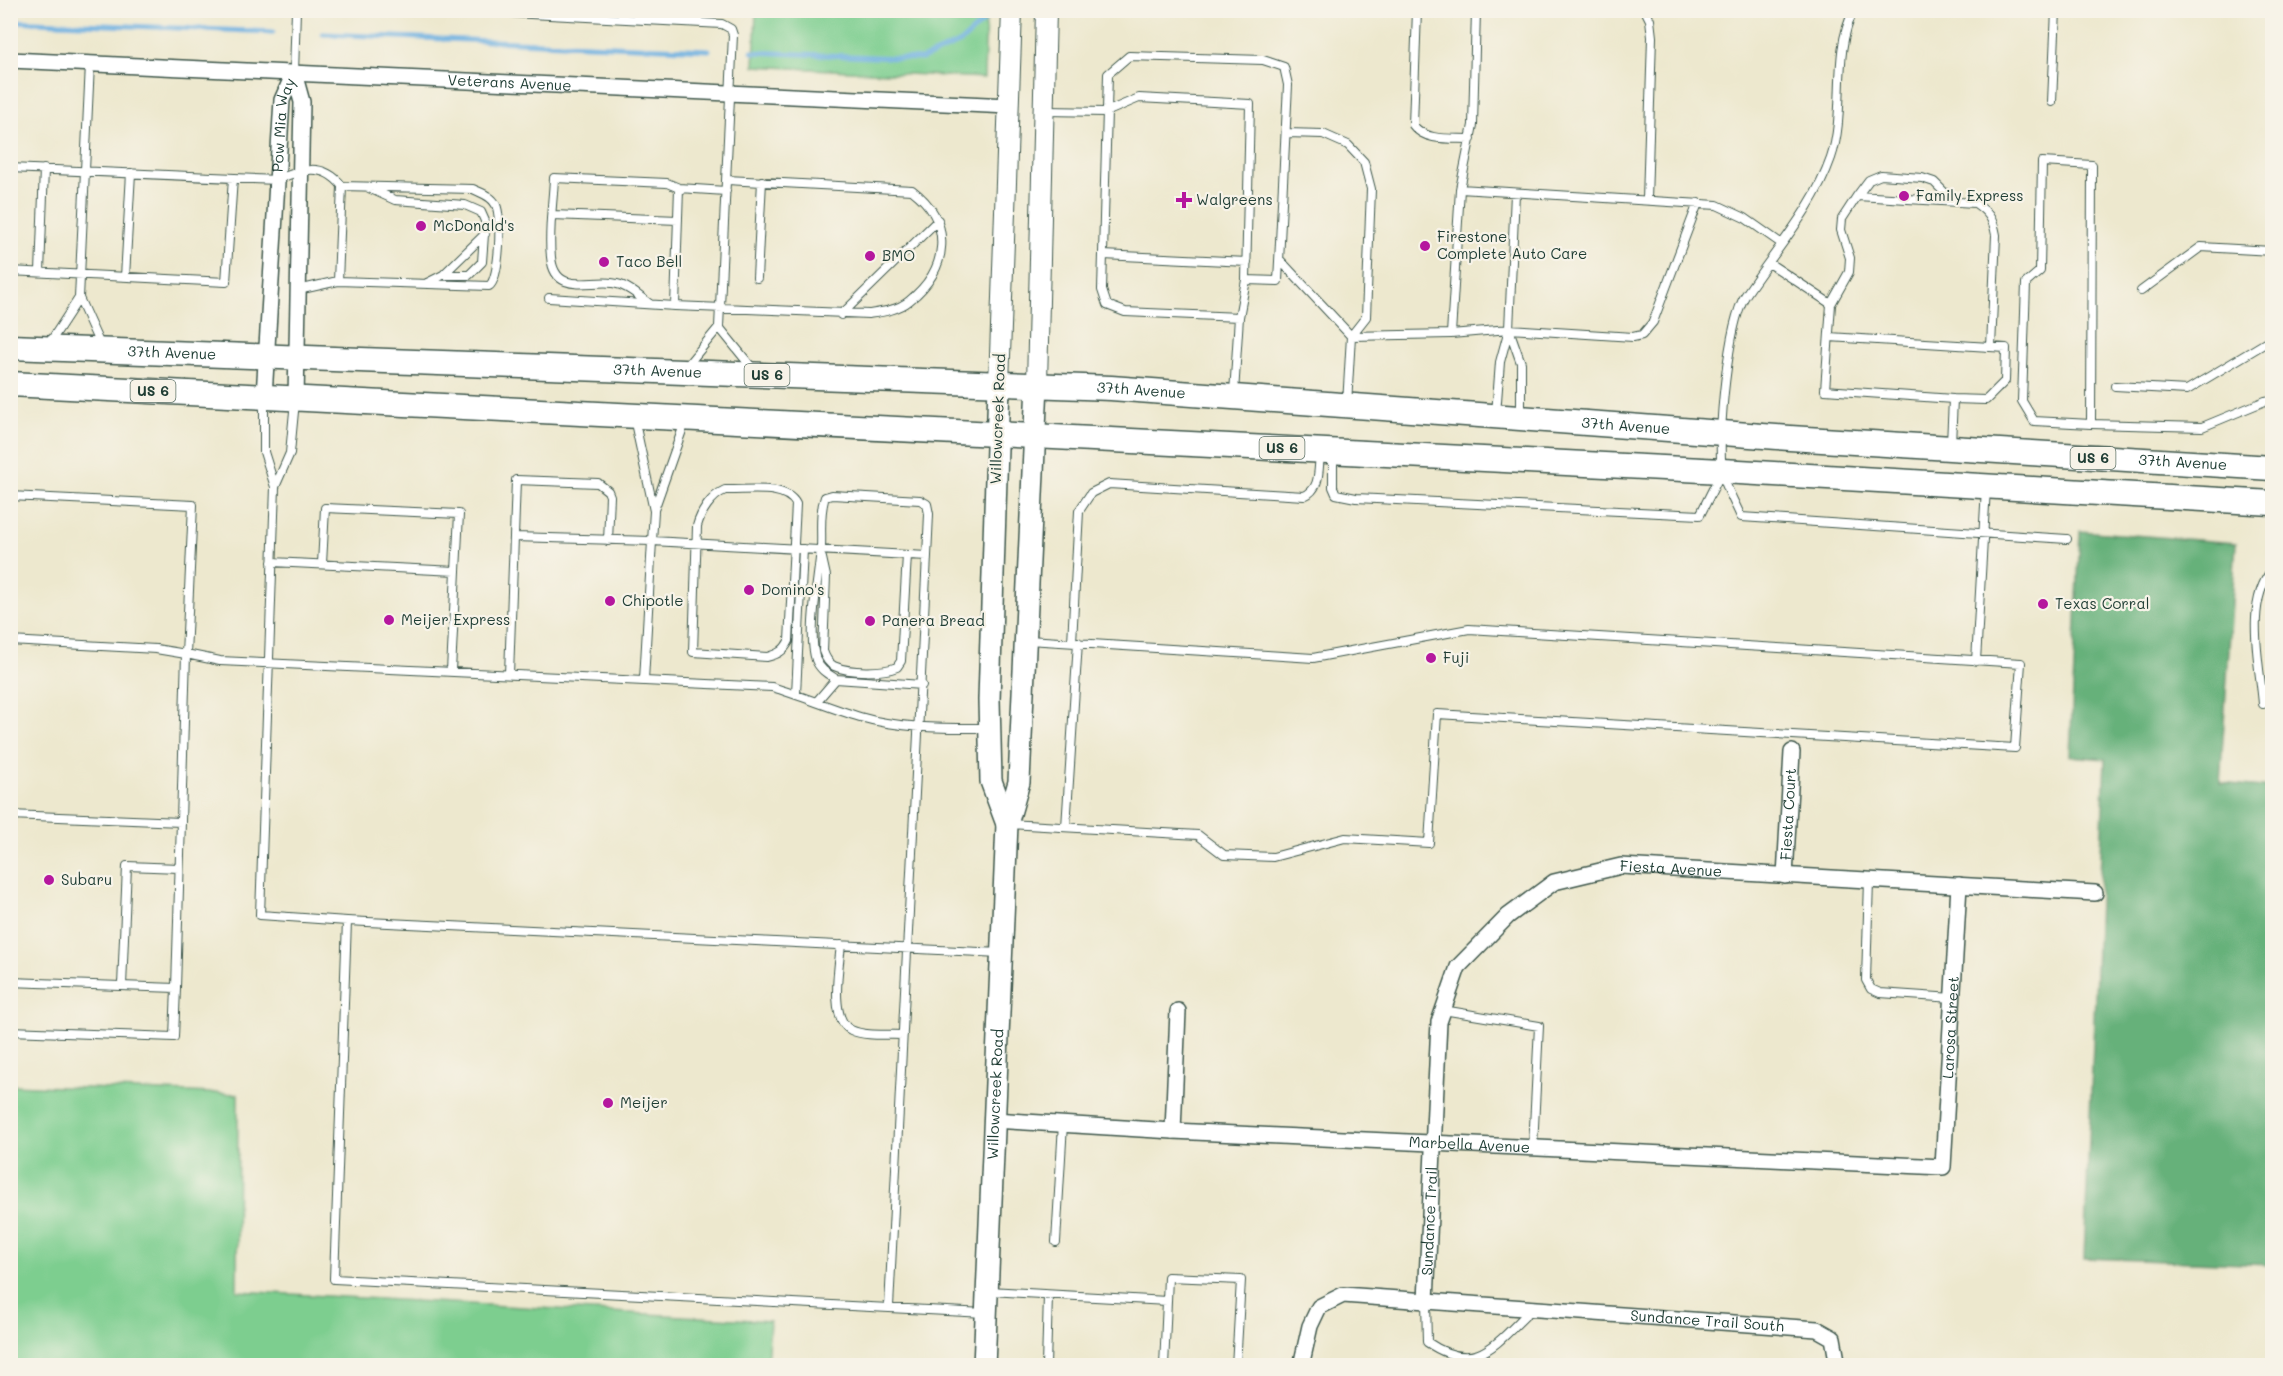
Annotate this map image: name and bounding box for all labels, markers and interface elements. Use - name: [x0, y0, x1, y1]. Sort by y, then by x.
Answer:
- street label: Veterans Avenue: [447, 69, 572, 95]
- street label: Pow Mia Way: [267, 74, 300, 173]
- place label: Family Express: [1916, 185, 2024, 205]
- place label: Walgreens: [1196, 189, 1273, 209]
- marker: Family Express: [1897, 189, 1911, 203]
- marker: Walgreens: [1177, 193, 1191, 207]
- place label: McDonald's: [433, 215, 515, 235]
- marker: McDonald's: [414, 219, 428, 233]
- place label: Firestone Complete Auto Care: [1437, 226, 1587, 263]
- marker: Firestone Complete Auto Care: [1418, 239, 1432, 253]
- place label: BMO: [882, 245, 915, 265]
- marker: BMO: [863, 249, 877, 263]
- place label: Taco Bell: [616, 251, 682, 271]
- marker: Taco Bell: [597, 255, 611, 269]
- street label: 37th Avenue: [127, 340, 217, 364]
- street label: Willowcreek Road: [985, 353, 1009, 485]
- street label: 37th Avenue: [613, 358, 702, 382]
- road number: US 6: [744, 364, 789, 386]
- street label: 37th Avenue: [1096, 376, 1186, 402]
- road number: US 6: [130, 380, 176, 402]
- street label: 37th Avenue: [1581, 412, 1671, 438]
- road number: US 6: [1260, 437, 1304, 459]
- road number: US 6: [2070, 447, 2116, 469]
- street label: 37th Avenue: [2138, 449, 2228, 474]
- place label: Domino's: [761, 579, 825, 599]
- marker: Domino's: [742, 583, 756, 597]
- place label: Chipotle: [622, 590, 684, 610]
- place label: Texas Corral: [2055, 593, 2150, 613]
- marker: Chipotle: [603, 594, 617, 608]
- marker: Texas Corral: [2036, 597, 2050, 611]
- place label: Meijer Express: [401, 609, 510, 629]
- place label: Panera Bread: [882, 610, 985, 630]
- marker: Meijer Express: [382, 613, 396, 627]
- marker: Panera Bread: [863, 614, 877, 628]
- place label: Fuji: [1443, 647, 1469, 667]
- marker: Fuji: [1424, 651, 1438, 665]
- street label: Fiesta Court: [1775, 767, 1800, 861]
- street label: Fiesta Avenue: [1619, 855, 1723, 881]
- place label: Subaru: [61, 869, 112, 889]
- marker: Subaru: [42, 873, 56, 887]
- street label: Larosa Street: [1937, 975, 1963, 1079]
- street label: Willowcreek Road: [982, 1028, 1007, 1160]
- place label: Meijer: [620, 1092, 668, 1112]
- marker: Meijer: [601, 1096, 615, 1110]
- street label: Marbella Avenue: [1408, 1131, 1530, 1157]
- street label: Sundance Trail: [1416, 1166, 1441, 1276]
- street label: Sundance Trail South: [1630, 1305, 1785, 1336]

